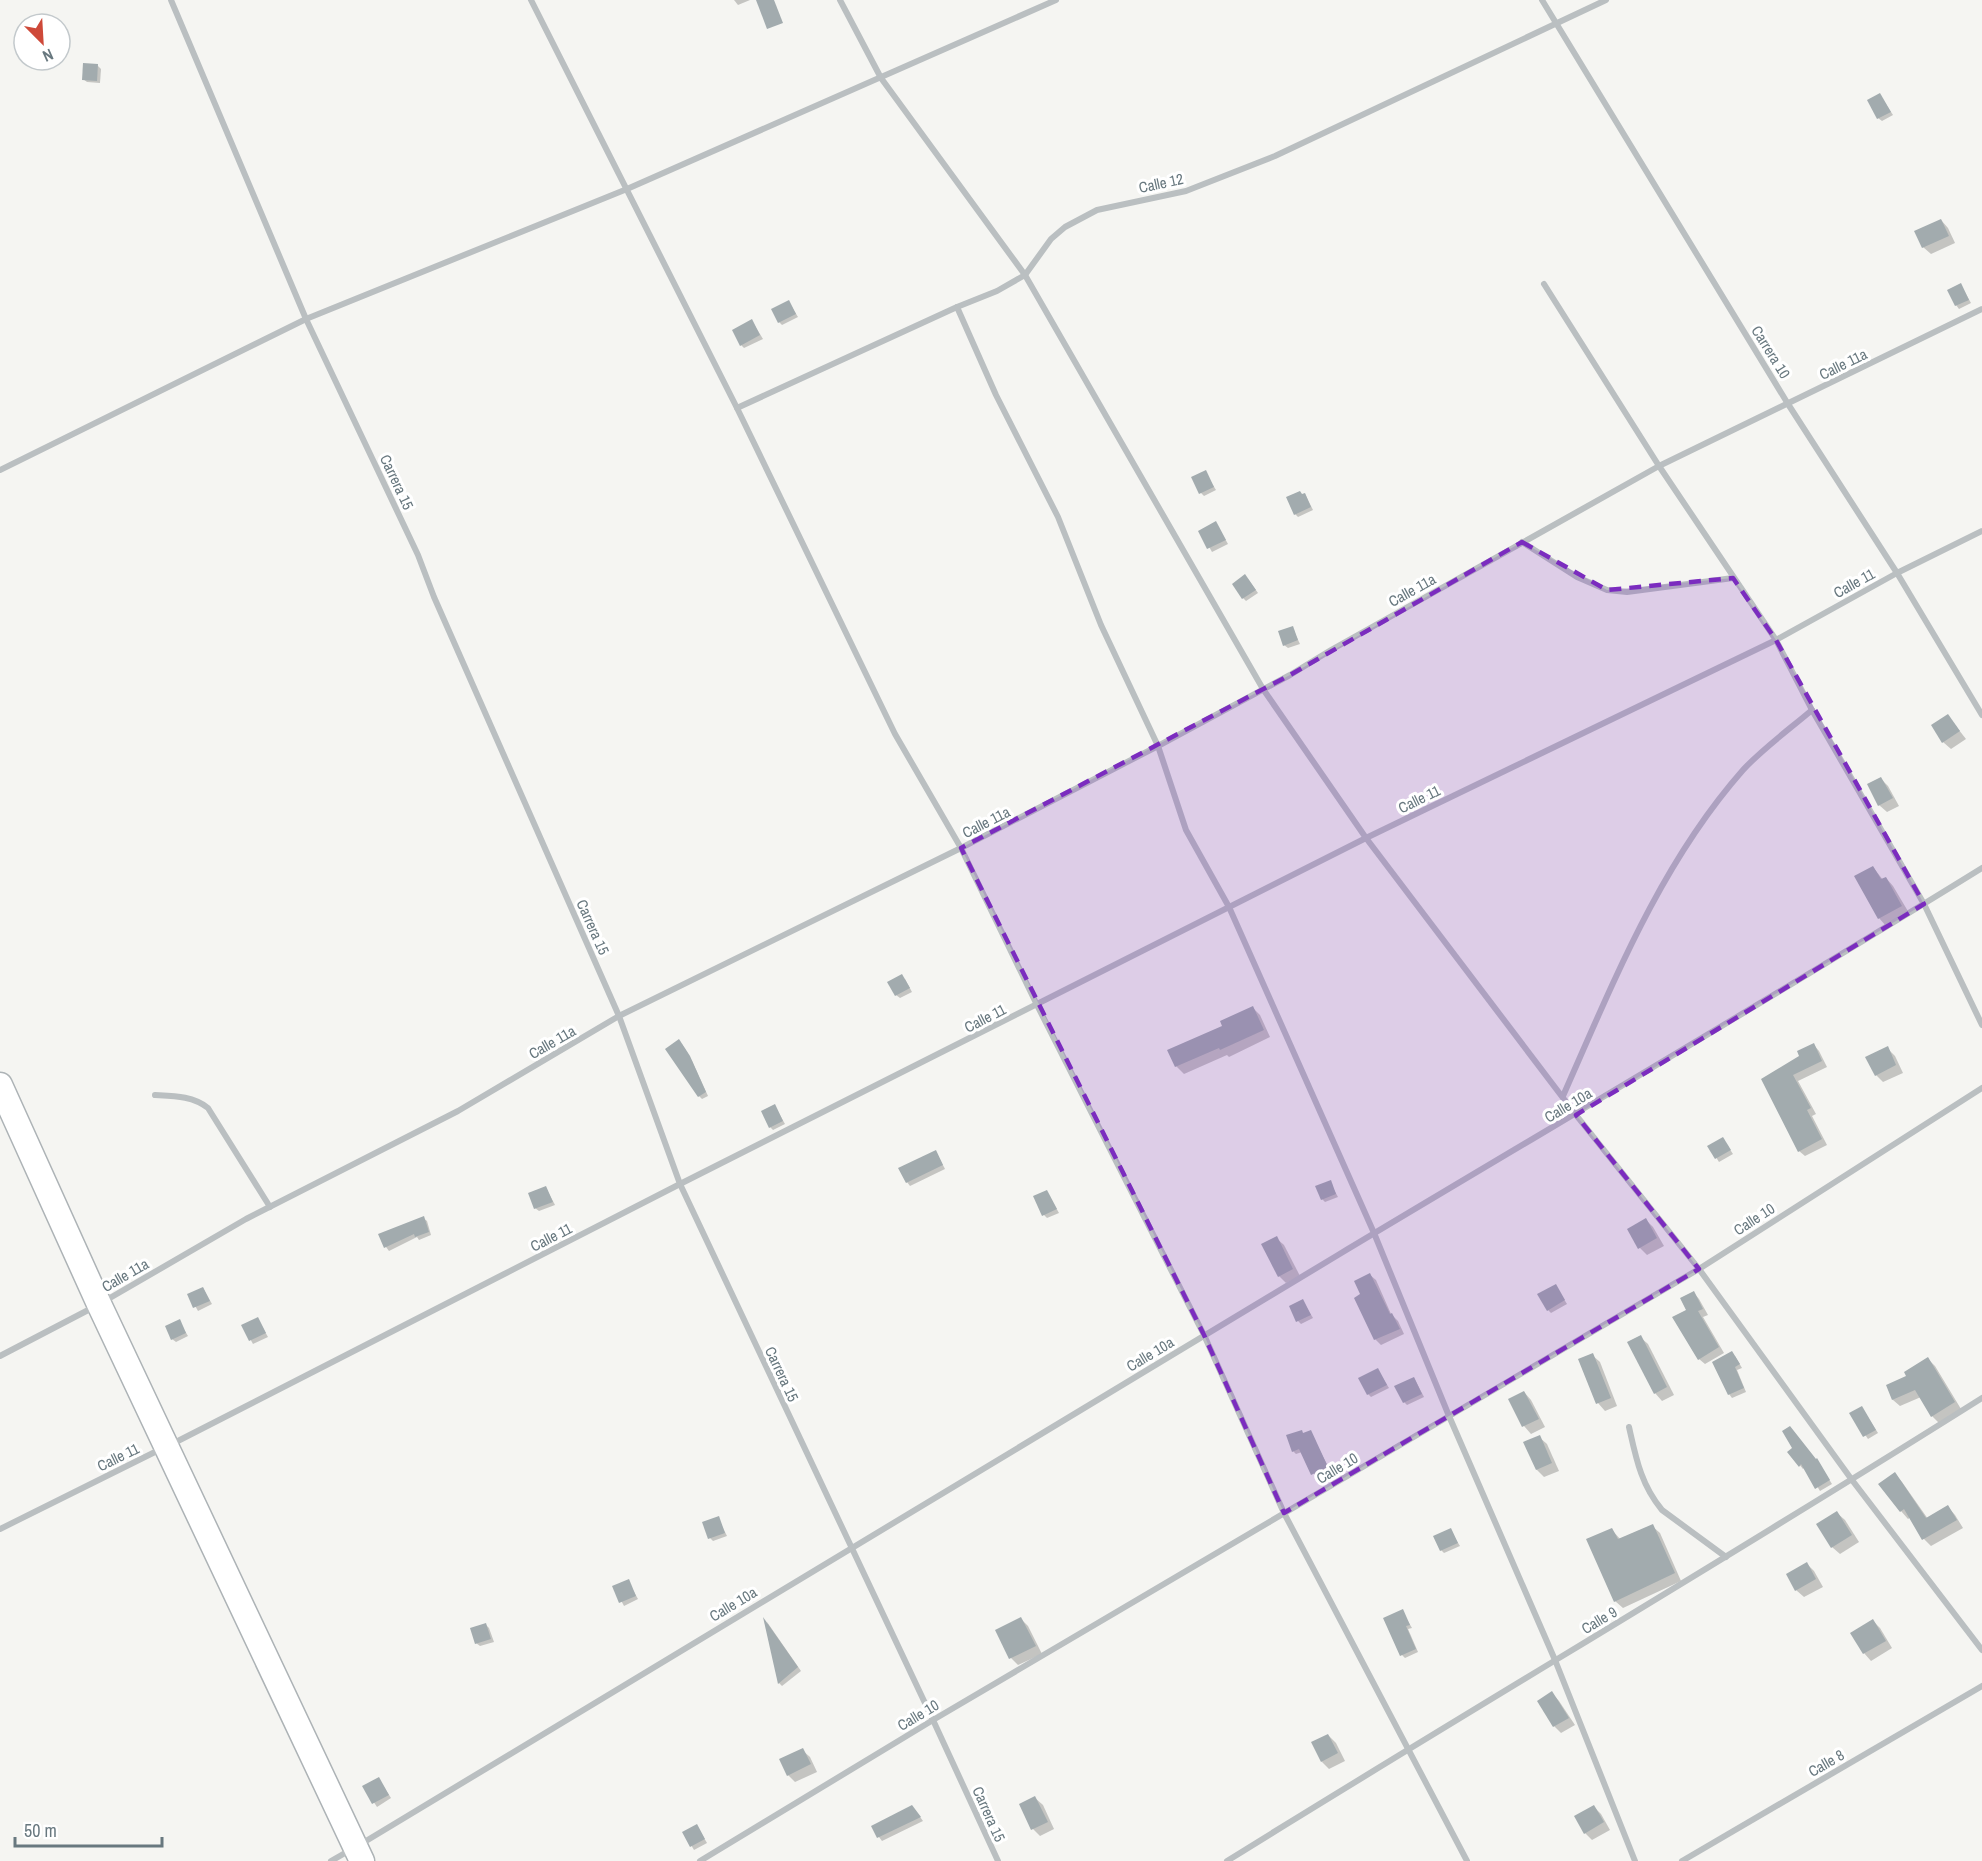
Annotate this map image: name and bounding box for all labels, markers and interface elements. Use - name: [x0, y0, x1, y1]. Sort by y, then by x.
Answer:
- north arrow: [12, 12, 72, 72]
- text: N: [39, 44, 57, 68]
- street label: Calle 12: [1137, 168, 1185, 198]
- street label: Carrera 10: [1747, 322, 1796, 383]
- street label: Calle 11a: [1815, 343, 1871, 385]
- street label: Carrera 15: [375, 451, 419, 513]
- street label: Calle 11: [1830, 563, 1879, 603]
- street label: Calle 11a: [1385, 568, 1440, 612]
- street label: Calle 11: [1395, 780, 1444, 818]
- street label: Calle 11a: [958, 801, 1014, 843]
- street label: Carrera 15: [571, 896, 615, 958]
- street label: Calle 11: [961, 999, 1010, 1037]
- street label: Calle 11a: [525, 1020, 579, 1064]
- street label: Calle 10a: [1540, 1083, 1596, 1127]
- street label: Calle 10: [1729, 1198, 1779, 1240]
- street label: Calle 11: [527, 1218, 576, 1256]
- street label: Calle 11a: [98, 1253, 152, 1297]
- street label: Calle 10a: [1122, 1332, 1178, 1376]
- street label: Carrera 15: [760, 1343, 804, 1405]
- street label: Calle 11: [94, 1438, 143, 1476]
- street label: Calle 10: [1312, 1447, 1362, 1489]
- street label: Calle 10a: [705, 1582, 761, 1626]
- street label: Calle 9: [1577, 1601, 1621, 1639]
- street label: Calle 10: [893, 1694, 943, 1736]
- street label: Calle 8: [1804, 1744, 1848, 1782]
- street label: Carrera 15: [967, 1783, 1011, 1845]
- scale bar: [15, 1810, 162, 1848]
- text: 50 m: [24, 1818, 57, 1843]

